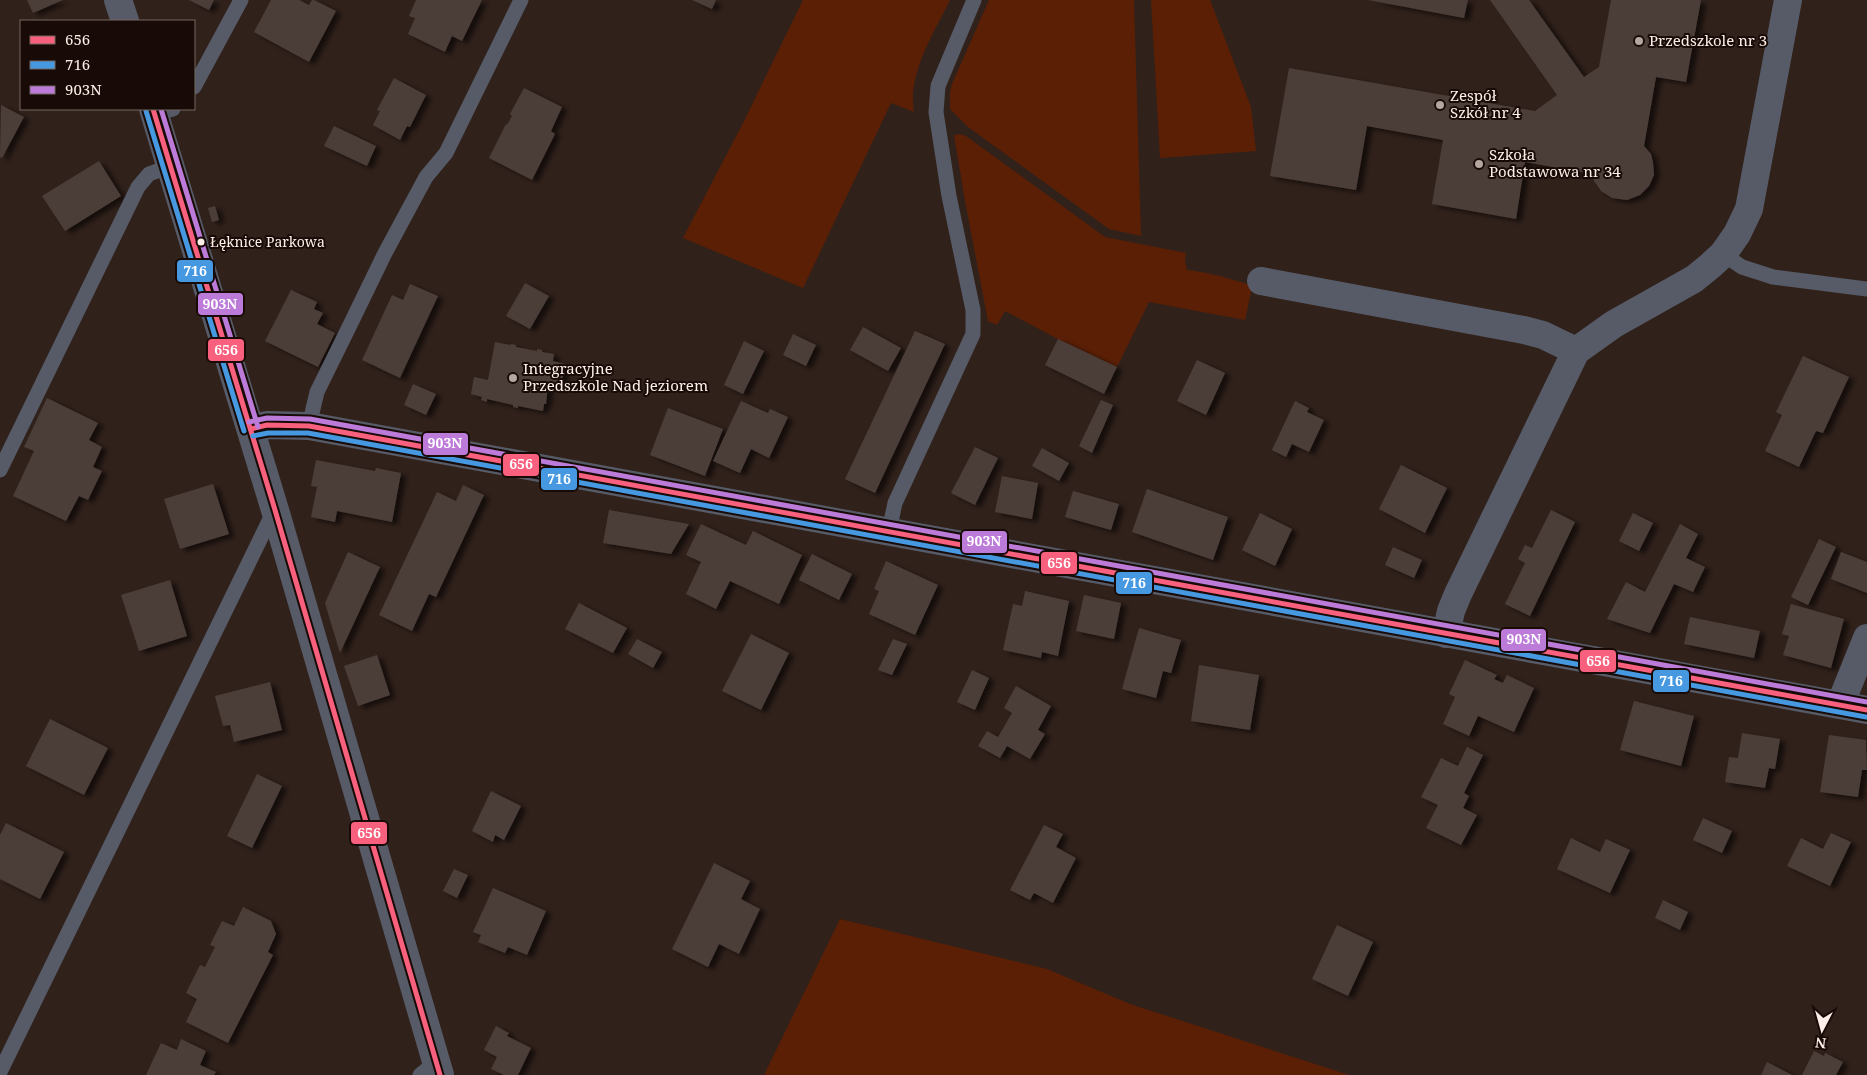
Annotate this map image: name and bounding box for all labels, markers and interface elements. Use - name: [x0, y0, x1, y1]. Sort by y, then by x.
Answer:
- legend: [20, 20, 195, 110]
- text: 656: [65, 29, 90, 49]
- place label: Przedszkole nr 3: [1649, 30, 1767, 50]
- marker: Przedszkole nr 3: [1633, 35, 1645, 47]
- text: 716: [65, 54, 90, 74]
- text: 903N: [65, 79, 102, 99]
- place label: Zespół Szkół nr 4: [1450, 85, 1521, 122]
- marker: Zespół Szkół nr 4: [1434, 99, 1446, 111]
- place label: Szkoła Podstawowa nr 34: [1489, 144, 1621, 181]
- marker: Szkoła Podstawowa nr 34: [1473, 158, 1485, 170]
- place label: Łęknice Parkowa: [210, 232, 325, 251]
- marker: Łęknice Parkowa: [196, 237, 206, 247]
- line badge: 716: [176, 259, 214, 283]
- text: 716: [183, 261, 207, 280]
- line badge: 903N: [197, 292, 244, 316]
- text: 903N: [203, 294, 237, 313]
- line badge: 656: [207, 338, 245, 362]
- text: 656: [214, 340, 238, 359]
- place label: Integracyjne Przedszkole Nad jeziorem: [523, 358, 708, 395]
- marker: Integracyjne Przedszkole Nad jeziorem: [507, 372, 519, 384]
- line badge: 903N: [422, 432, 469, 456]
- text: 903N: [428, 433, 462, 452]
- line badge: 656: [502, 453, 540, 477]
- text: 656: [509, 454, 533, 473]
- line badge: 716: [540, 467, 578, 491]
- text: 716: [547, 469, 571, 488]
- line badge: 903N: [961, 530, 1008, 554]
- text: 903N: [967, 531, 1001, 550]
- line badge: 656: [1040, 551, 1078, 575]
- text: 656: [1047, 553, 1071, 572]
- line badge: 716: [1115, 571, 1153, 595]
- text: 716: [1122, 573, 1146, 592]
- line badge: 903N: [1500, 628, 1547, 652]
- text: 903N: [1507, 629, 1541, 648]
- line badge: 656: [1579, 649, 1617, 673]
- text: 656: [1586, 651, 1610, 670]
- line badge: 716: [1652, 669, 1690, 693]
- text: 716: [1659, 671, 1683, 690]
- line badge: 656: [350, 821, 388, 845]
- text: 656: [357, 823, 381, 842]
- north arrow: [1797, 1005, 1847, 1055]
- text: N: [1814, 1033, 1827, 1053]

